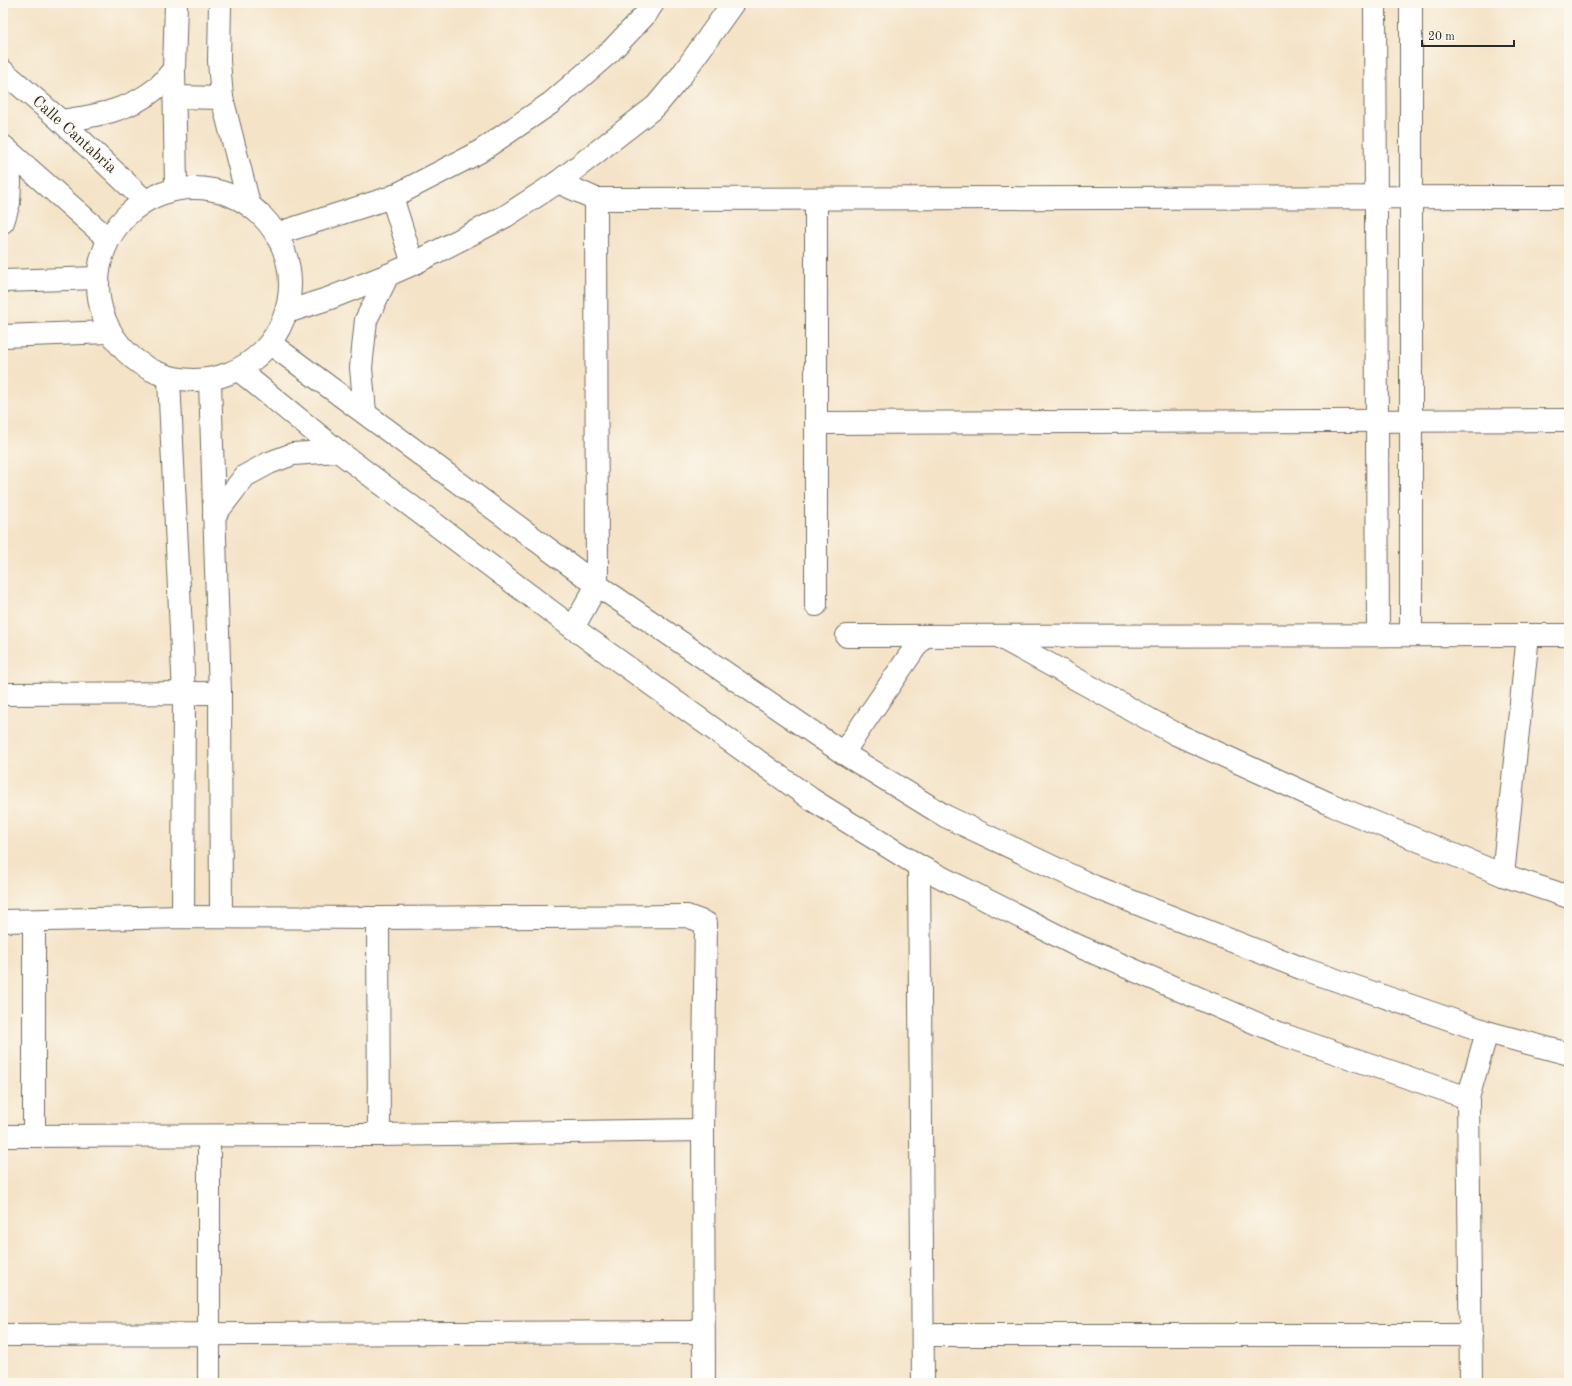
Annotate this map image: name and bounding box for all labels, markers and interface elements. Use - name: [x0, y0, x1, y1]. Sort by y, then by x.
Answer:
- scale bar: [1422, 22, 1514, 48]
- text: 20 m: [1428, 31, 1455, 43]
- street label: Calle Cantabria: [29, 93, 119, 177]

